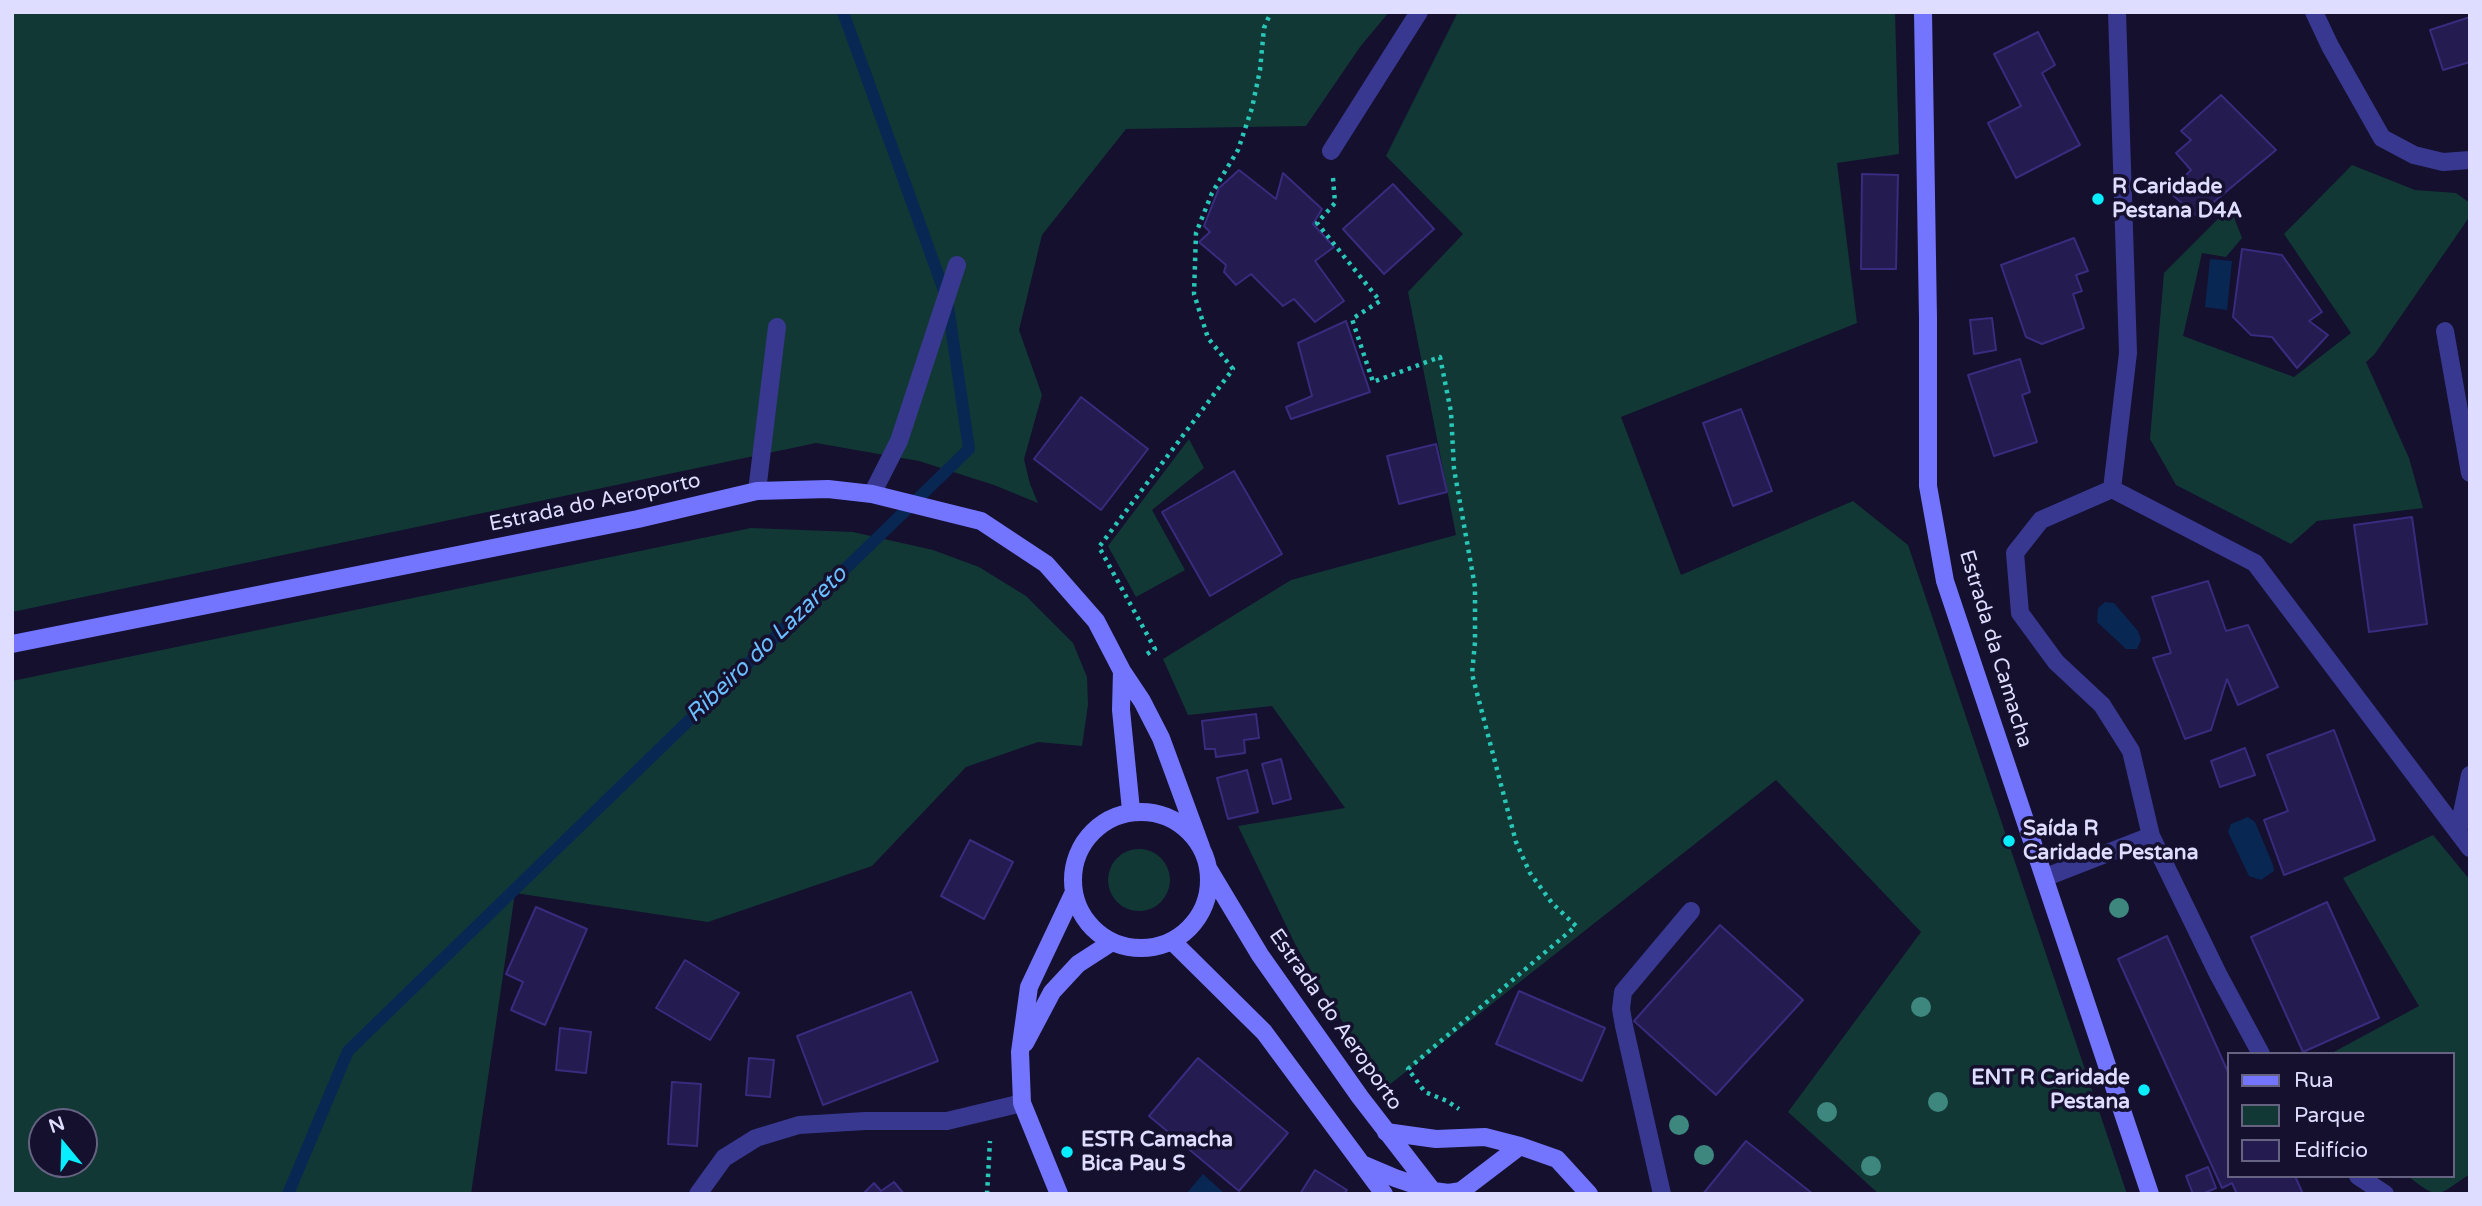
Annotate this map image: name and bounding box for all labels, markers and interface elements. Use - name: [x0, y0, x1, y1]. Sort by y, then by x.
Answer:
- place label: R Caridade Pestana D4A: [2112, 174, 2242, 224]
- marker: R Caridade Pestana D4A: [2090, 191, 2106, 207]
- street label: Estrada do Aeroporto: [487, 468, 703, 538]
- street label: Estrada da Camacha: [1953, 547, 2037, 751]
- water label: Ribeiro do Lazareto: [681, 561, 853, 729]
- place label: Saída R Caridade Pestana: [2023, 816, 2198, 866]
- marker: Saída R Caridade Pestana: [2001, 833, 2017, 849]
- street label: Estrada do Aeroporto: [1263, 924, 1407, 1116]
- legend: [2226, 1052, 2454, 1178]
- place label: ENT R Caridade Pestana: [1971, 1065, 2130, 1115]
- text: Rua: [2294, 1068, 2334, 1093]
- marker: ENT R Caridade Pestana: [2136, 1082, 2152, 1098]
- text: Parque: [2294, 1103, 2365, 1128]
- north arrow: [28, 1108, 98, 1178]
- text: N: [46, 1112, 68, 1138]
- place label: ESTR Camacha Bica Pau S: [1081, 1127, 1233, 1177]
- text: Edifício: [2294, 1138, 2368, 1163]
- marker: ESTR Camacha Bica Pau S: [1059, 1144, 1075, 1160]

